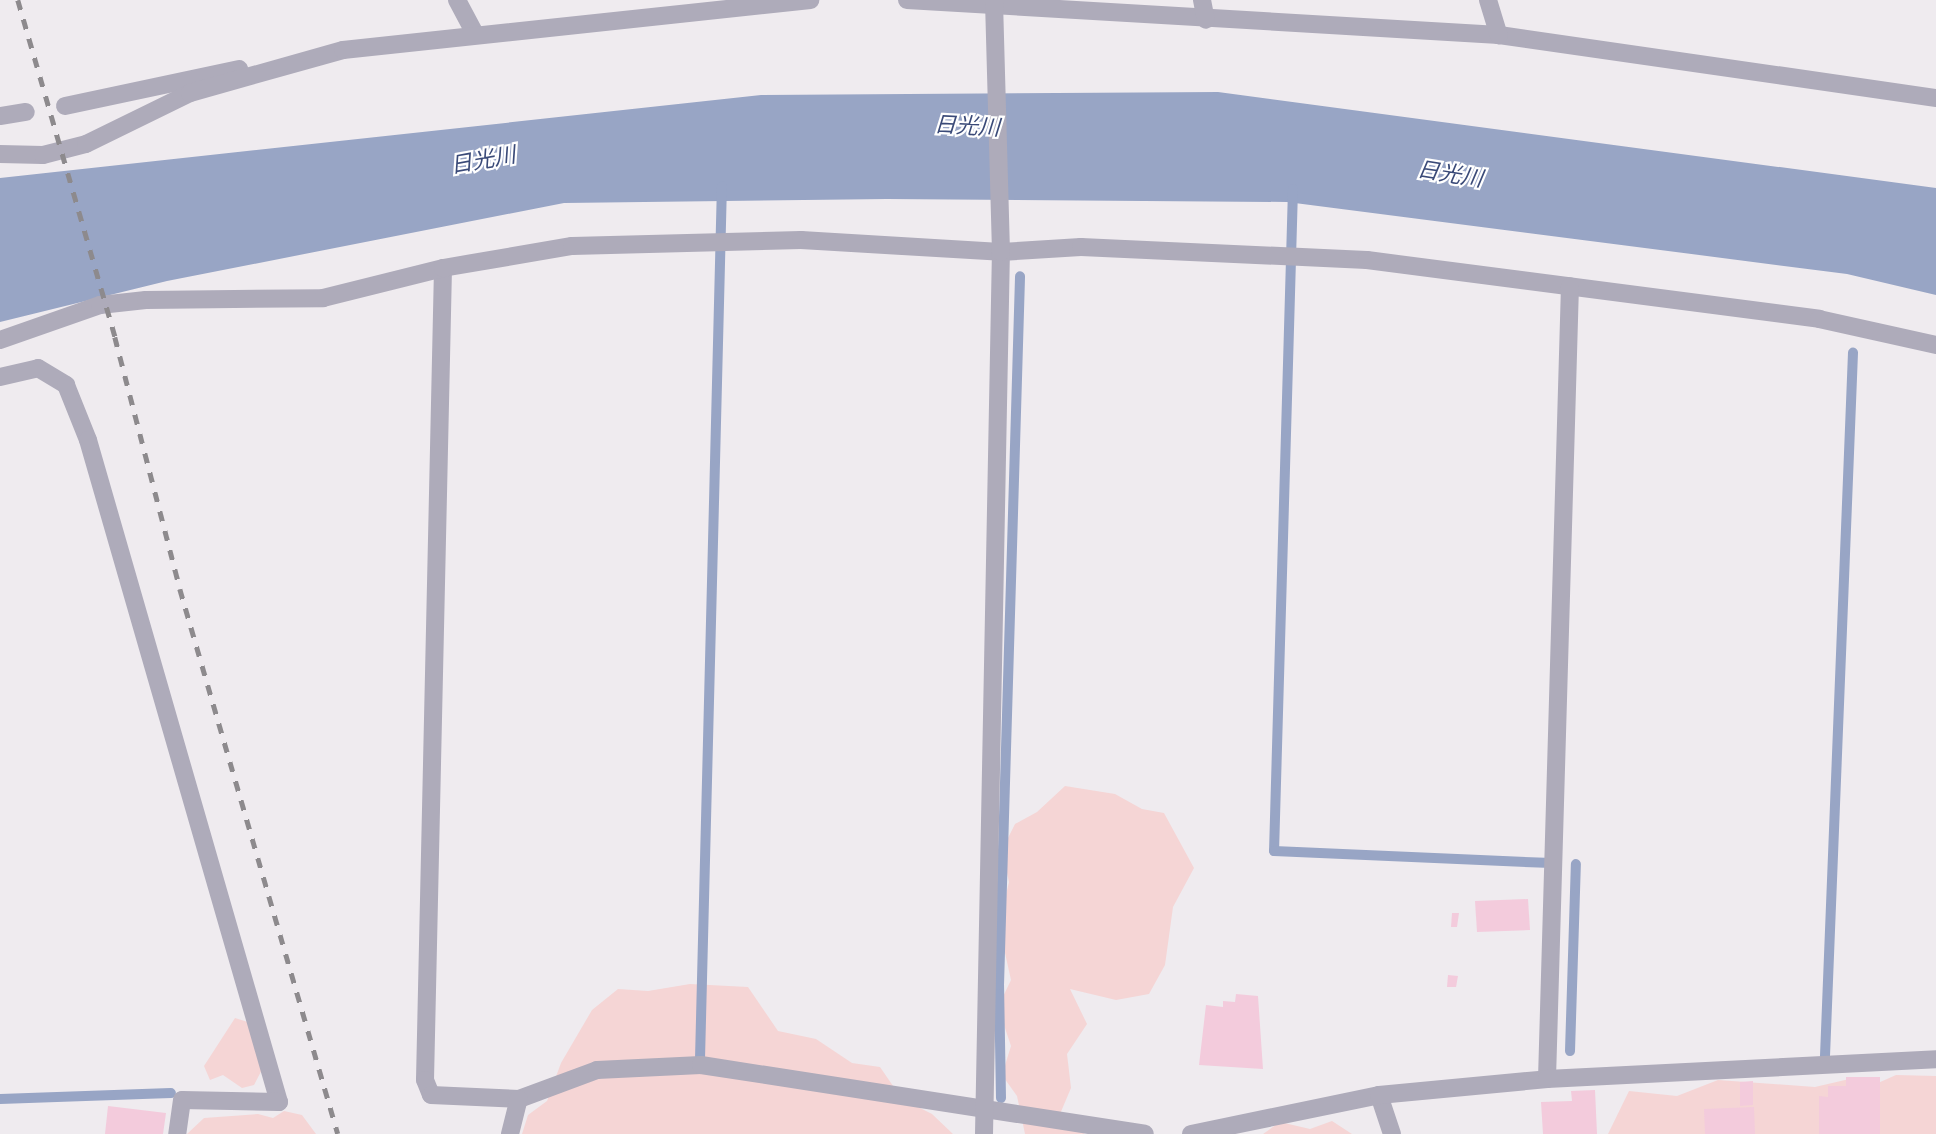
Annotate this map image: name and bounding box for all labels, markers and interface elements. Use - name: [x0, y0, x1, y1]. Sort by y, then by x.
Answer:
- water label: 日光川: [933, 111, 1001, 141]
- water label: 日光川: [448, 141, 518, 179]
- water label: 日光川: [1415, 156, 1485, 192]

